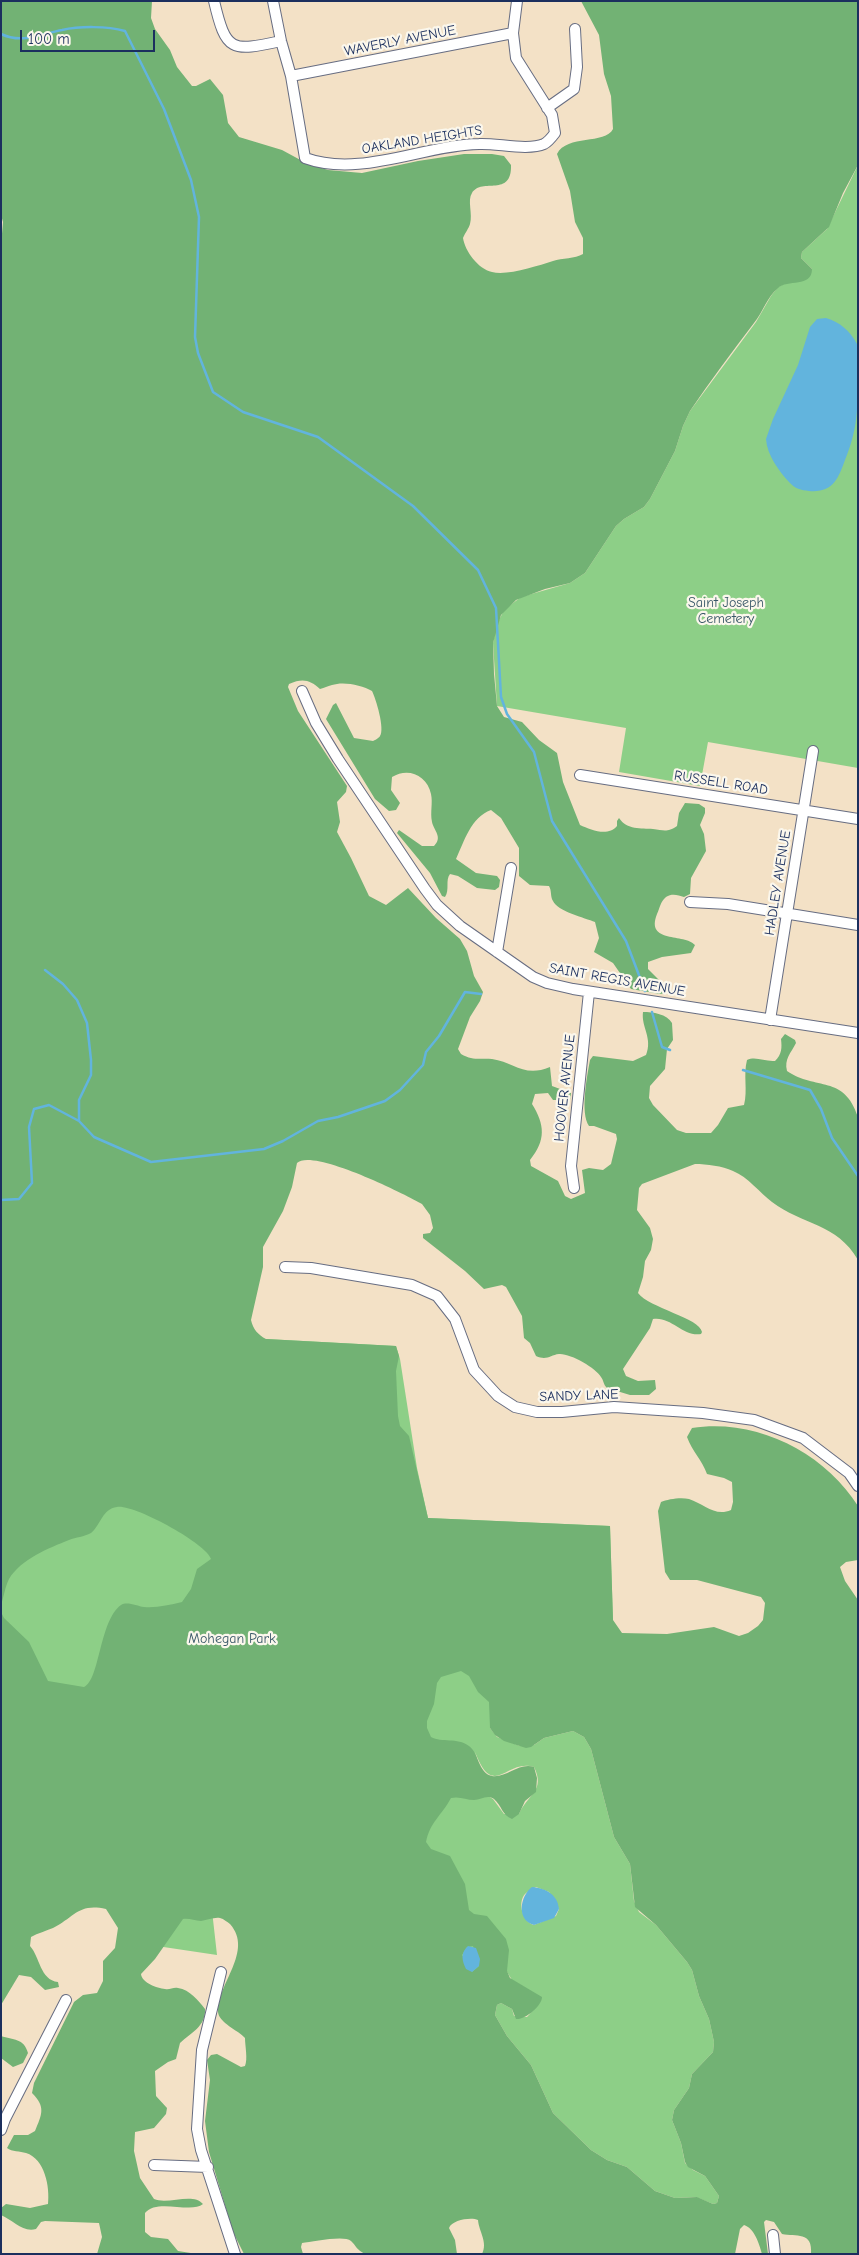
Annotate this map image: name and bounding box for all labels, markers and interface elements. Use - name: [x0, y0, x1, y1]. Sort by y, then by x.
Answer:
- scale bar: [22, 20, 158, 52]
- street label: WAVERLY AVENUE: [343, 22, 457, 60]
- text: 100 m: [28, 30, 70, 48]
- street label: OAKLAND HEIGHTS: [361, 122, 483, 158]
- park label: Saint Joseph Cemetery: [688, 595, 764, 628]
- street label: RUSSELL ROAD: [673, 767, 769, 799]
- street label: HADLEY AVENUE: [761, 829, 795, 937]
- street label: SAINT REGIS AVENUE: [548, 960, 686, 1000]
- street label: HOOVER AVENUE: [551, 1034, 579, 1142]
- street label: SANDY LANE: [539, 1386, 619, 1406]
- park label: Mohegan Park: [188, 1631, 276, 1647]

